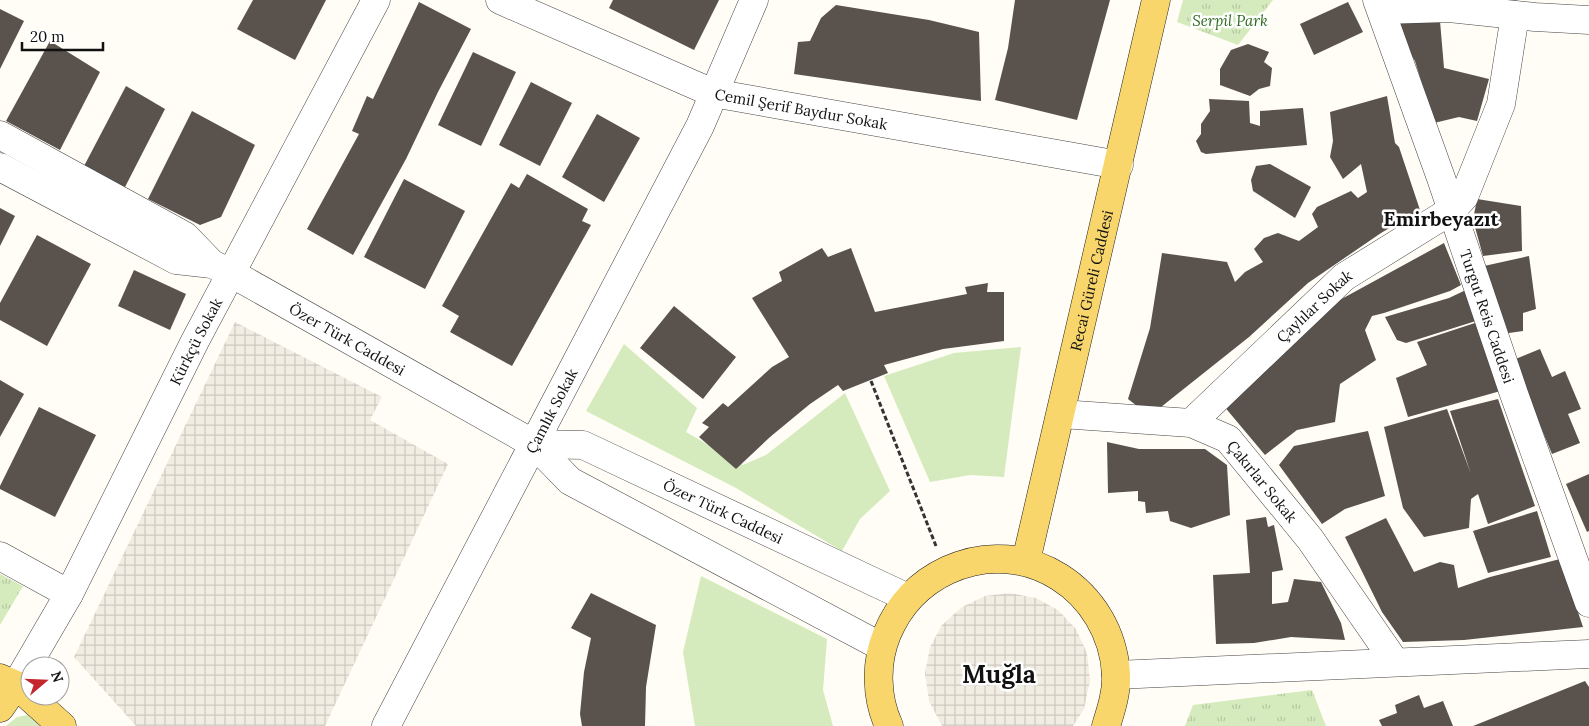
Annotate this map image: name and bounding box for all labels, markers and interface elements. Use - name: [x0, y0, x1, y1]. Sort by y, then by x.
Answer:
- park label: Serpil Park: [1192, 11, 1268, 30]
- scale bar: [22, 20, 104, 52]
- text: 20 m: [30, 27, 65, 46]
- street label: Cemil Şerif Baydur Sokak: [713, 84, 889, 133]
- district label: Emirbeyazıt: [1383, 206, 1499, 231]
- street label: Recai Güreli Caddesi: [1066, 208, 1117, 353]
- street label: Turgut Reis Caddesi: [1456, 247, 1519, 385]
- street label: Çaylılar Sokak: [1272, 265, 1355, 346]
- street label: Kürkçü Sokak: [165, 294, 226, 388]
- street label: Özer Türk Caddesi: [286, 298, 409, 379]
- street label: Çamlık Sokak: [521, 365, 581, 456]
- street label: Çakırlar Sokak: [1223, 436, 1302, 526]
- street label: Özer Türk Caddesi: [660, 475, 786, 547]
- north arrow: [20, 656, 70, 706]
- district label: Muğla: [962, 658, 1036, 690]
- text: N: [47, 669, 68, 685]

